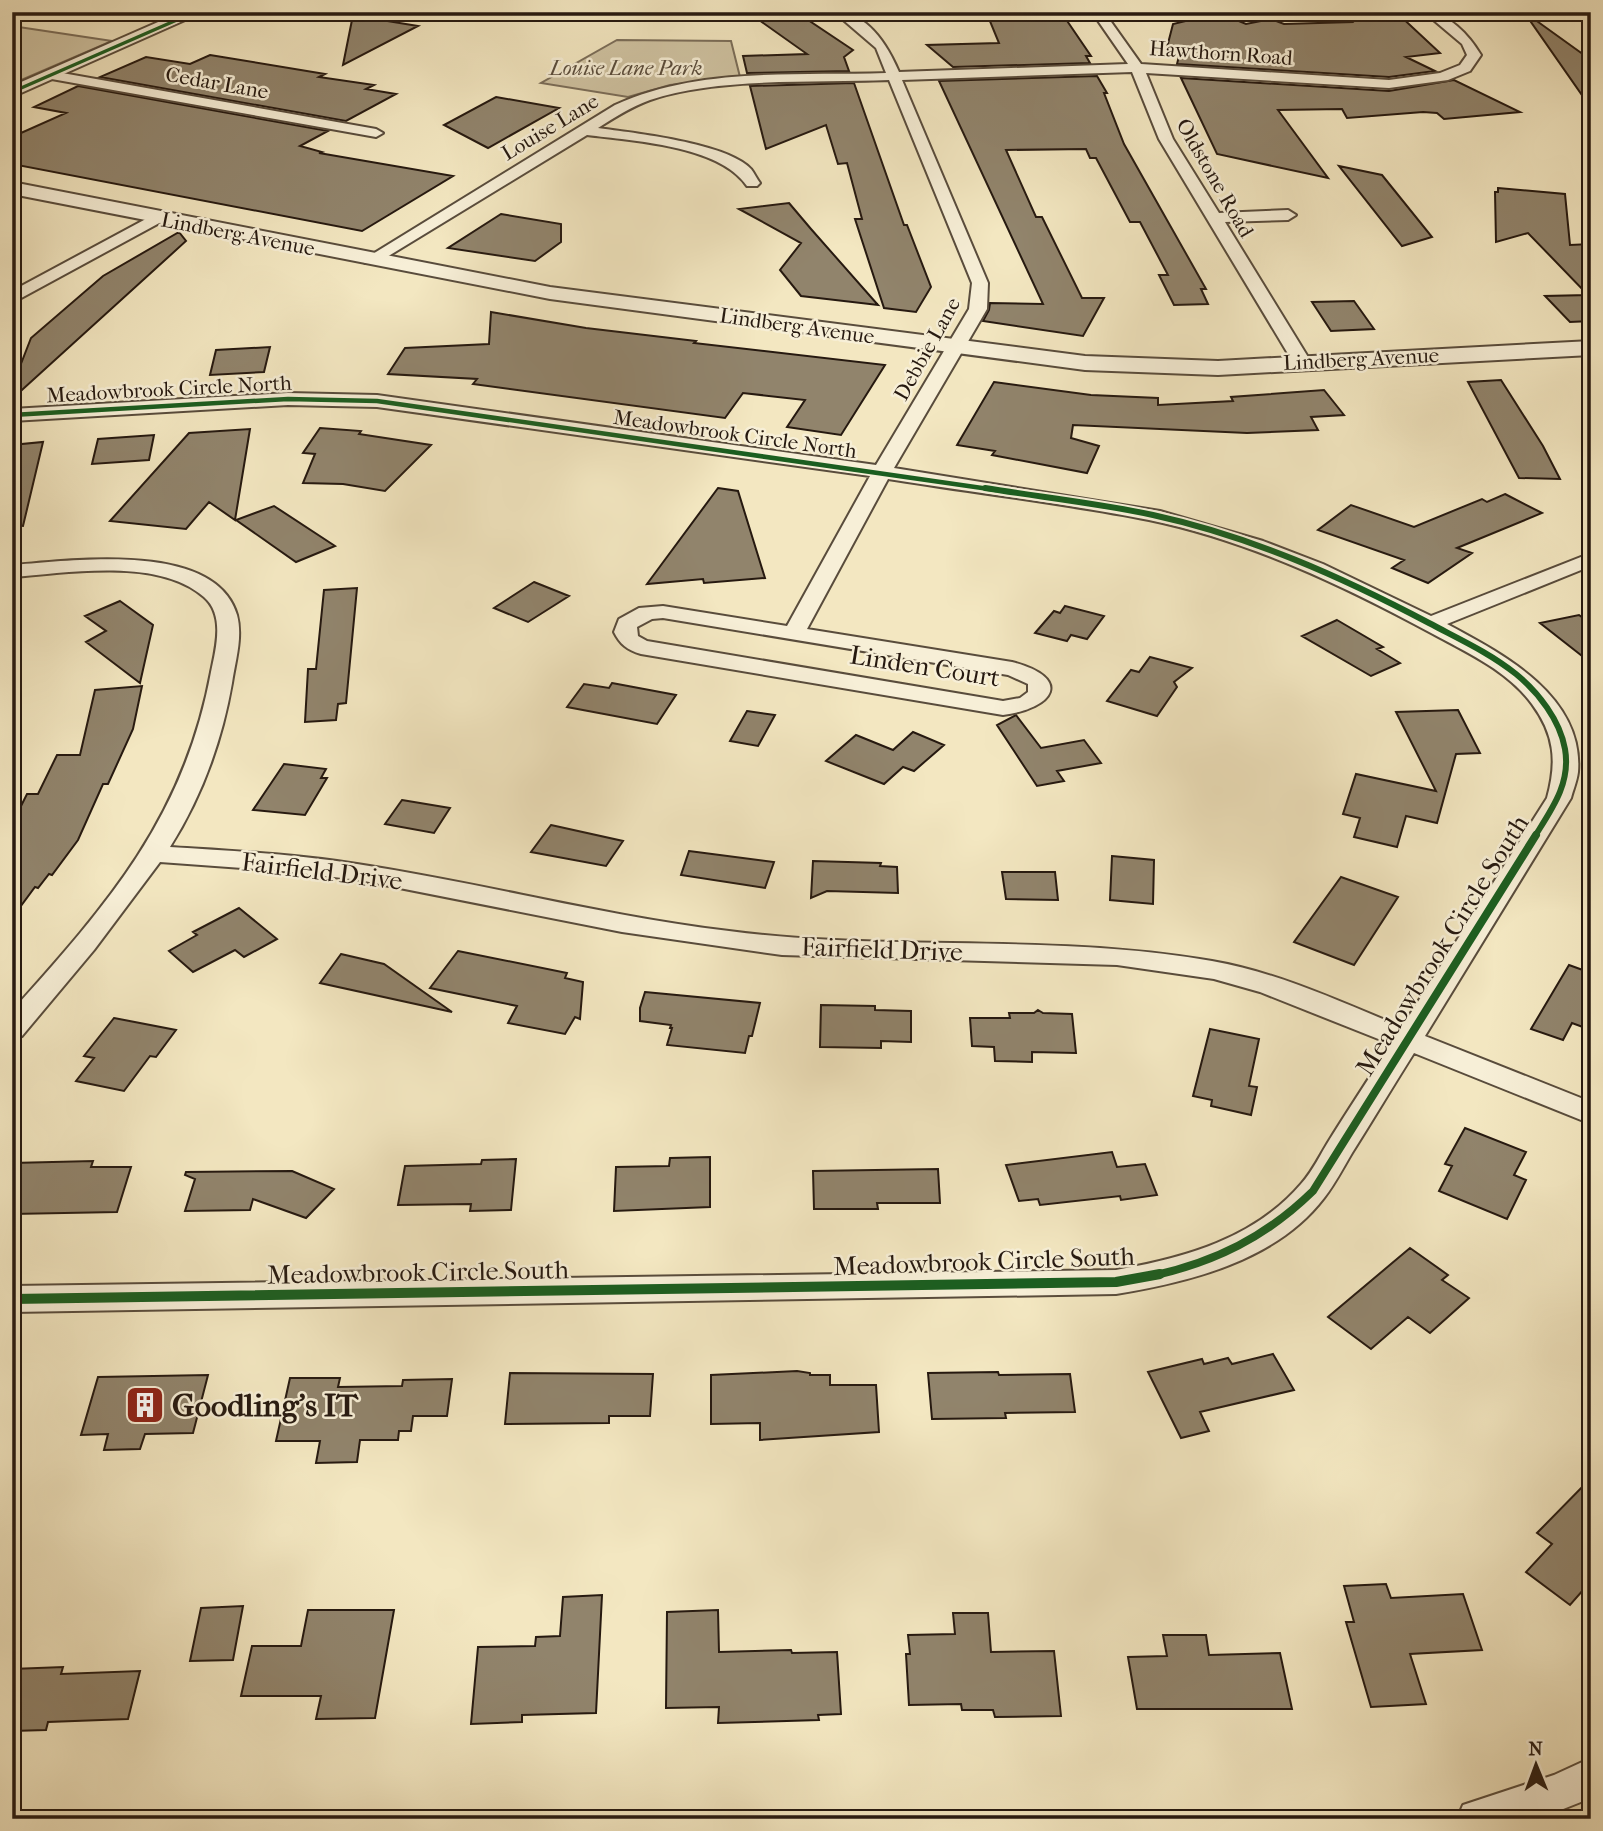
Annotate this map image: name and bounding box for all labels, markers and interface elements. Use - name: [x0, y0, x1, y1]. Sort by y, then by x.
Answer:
- street label: Hawthorn Road: [1149, 36, 1294, 70]
- park label: Louise Lane Park: [548, 56, 702, 80]
- street label: Cedar Lane: [164, 62, 270, 104]
- street label: Louise Lane: [497, 89, 603, 165]
- street label: Oldstone Road: [1171, 114, 1259, 242]
- street label: Lindberg Avenue: [159, 207, 317, 261]
- street label: Debbie Lane: [889, 293, 965, 405]
- street label: Lindberg Avenue: [718, 303, 876, 349]
- street label: Lindberg Avenue: [1282, 343, 1440, 375]
- street label: Meadowbrook Circle North: [46, 371, 292, 407]
- street label: Meadowbrook Circle North: [612, 405, 859, 463]
- street label: Linden Court: [848, 639, 1003, 694]
- street label: Meadowbrook Circle South: [1349, 809, 1536, 1081]
- street label: Fairfield Drive: [240, 846, 404, 897]
- street label: Fairfield Drive: [800, 931, 964, 968]
- street label: Meadowbrook Circle South: [833, 1241, 1136, 1282]
- street label: Meadowbrook Circle South: [267, 1254, 570, 1291]
- building icon: Goodling's IT: [124, 1384, 166, 1426]
- place label: Goodling's IT: [172, 1387, 359, 1424]
- north arrow: [1502, 1730, 1572, 1800]
- text: N: [1528, 1738, 1544, 1760]

